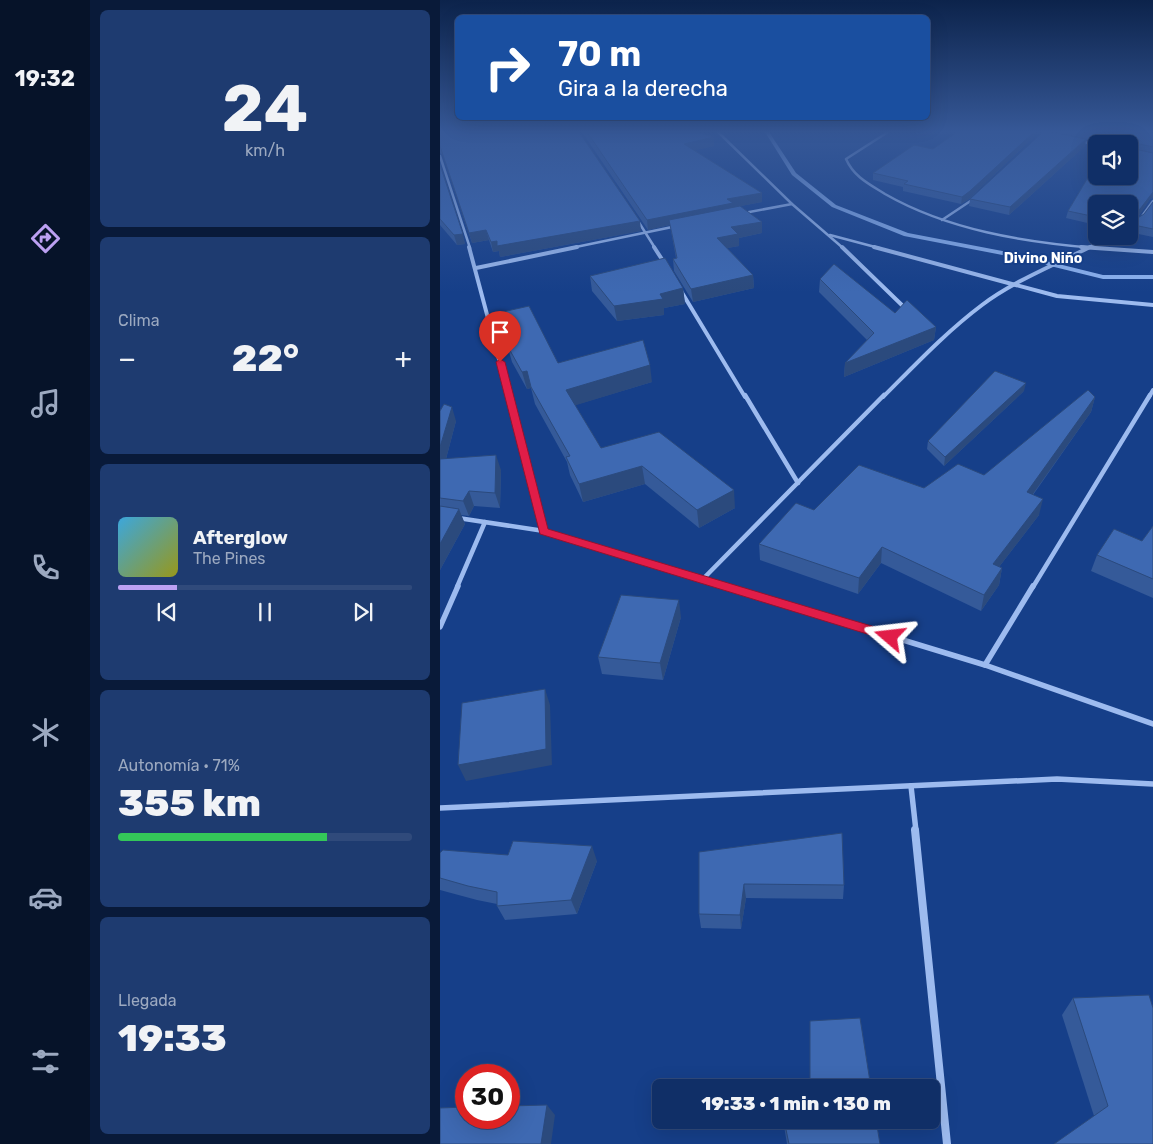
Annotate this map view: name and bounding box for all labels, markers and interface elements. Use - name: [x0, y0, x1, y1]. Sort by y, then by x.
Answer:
- text: 70 m: [558, 33, 641, 75]
- icon: right: [475, 35, 540, 100]
- text: 19:32: [15, 65, 75, 92]
- text: 24: [222, 70, 308, 147]
- text: Gira a la derecha: [558, 75, 728, 102]
- map controls: [1088, 135, 1138, 245]
- button: sound: [1088, 135, 1138, 185]
- text: km/h: [245, 141, 285, 160]
- button: layers: [1088, 195, 1138, 245]
- icon: directions: [28, 221, 63, 256]
- district label: Divino Niño: [1004, 250, 1082, 267]
- text: Clima: [118, 311, 159, 330]
- pin: [479, 311, 521, 362]
- icon: arrive: [486, 318, 514, 346]
- text: 22°: [232, 335, 299, 381]
- text: −: [118, 342, 136, 375]
- text: +: [395, 342, 412, 375]
- icon: music: [28, 386, 63, 421]
- text: Afterglow: [193, 526, 288, 549]
- text: The Pines: [193, 549, 266, 568]
- icon: phone: [28, 550, 63, 585]
- icon: previous: [153, 598, 181, 626]
- icon: pause: [251, 598, 279, 626]
- icon: next: [349, 598, 377, 626]
- position arrow: [863, 610, 915, 662]
- icon: climate: [28, 715, 63, 750]
- text: Autonomía · 71%: [118, 756, 240, 775]
- text: 355 km: [118, 780, 261, 826]
- icon: car: [28, 880, 63, 915]
- text: Llegada: [118, 991, 177, 1010]
- text: 19:33: [118, 1015, 227, 1061]
- icon: filters: [28, 1044, 63, 1079]
- speed limit sign: 30: [455, 1064, 520, 1129]
- text: 19:33 · 1 min · 130 m: [701, 1092, 891, 1115]

